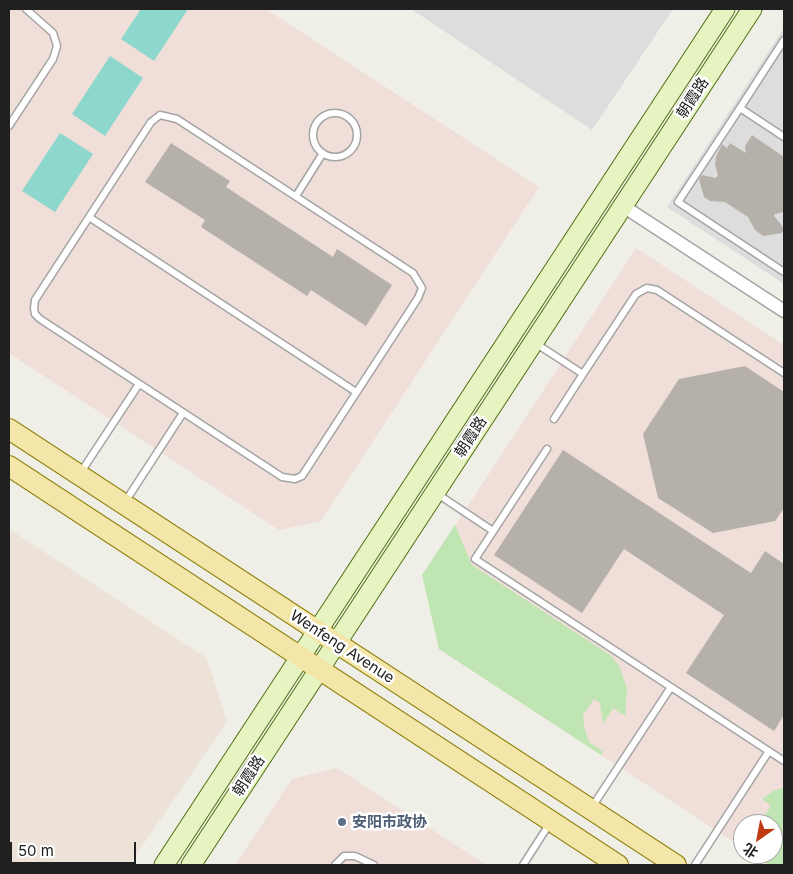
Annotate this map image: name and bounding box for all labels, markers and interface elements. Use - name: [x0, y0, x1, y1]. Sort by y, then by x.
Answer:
- street label: 朝霞路: [673, 74, 713, 122]
- street label: 朝霞路: [451, 413, 491, 461]
- street label: Wenfeng Avenue: [287, 607, 397, 687]
- street label: 朝霞路: [229, 752, 269, 800]
- place label: 安阳市政协: [352, 813, 427, 831]
- north arrow: [733, 814, 783, 864]
- marker: 安阳市政协: [336, 816, 348, 828]
- scale bar: [12, 832, 139, 864]
- text: 北: [740, 840, 761, 862]
- text: 50 m: [18, 841, 54, 860]

